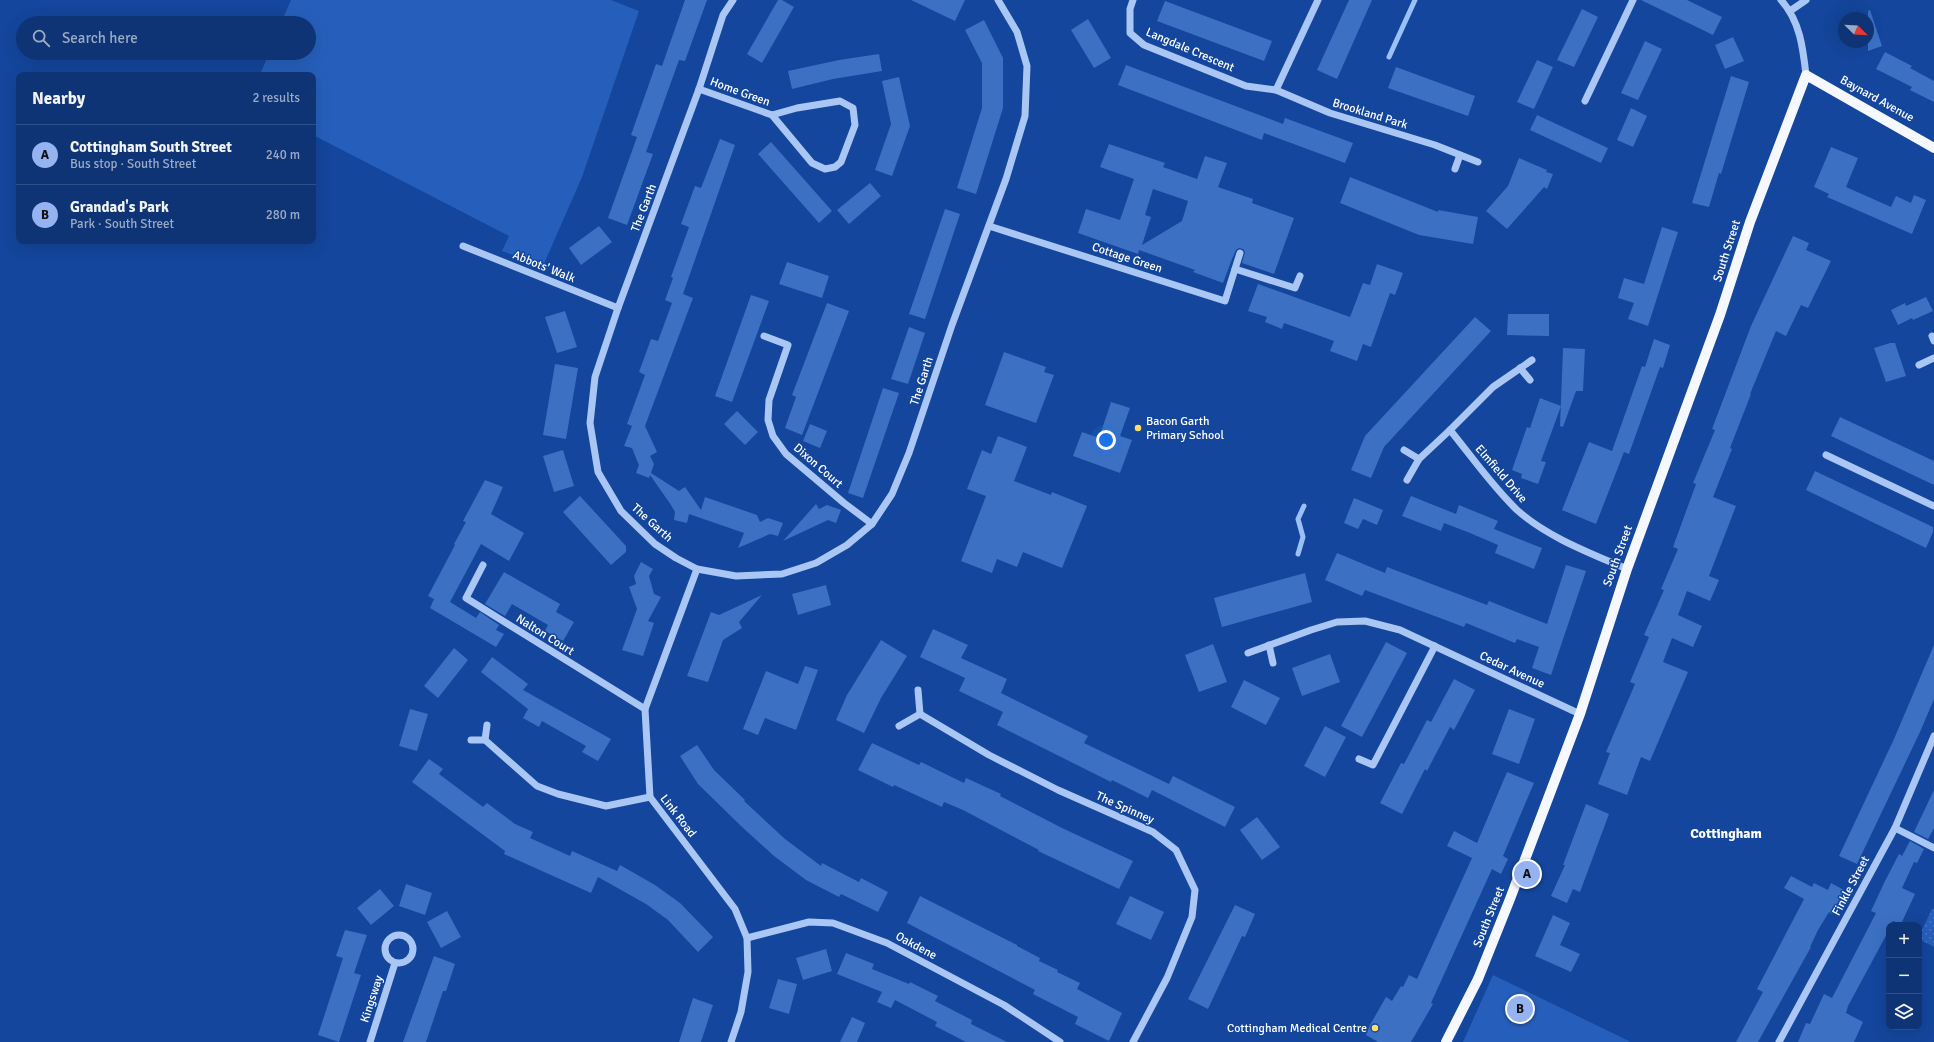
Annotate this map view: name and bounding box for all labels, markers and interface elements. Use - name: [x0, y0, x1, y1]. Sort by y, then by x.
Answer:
- north arrow: [1838, 12, 1874, 48]
- search box: [16, 16, 316, 60]
- street label: Langdale Crescent: [1144, 25, 1236, 75]
- icon: search: [30, 27, 52, 49]
- text: Search here: [62, 29, 138, 47]
- street label: Baynard Avenue: [1837, 72, 1917, 126]
- street label: Home Green: [708, 74, 772, 110]
- text: Nearby: [32, 88, 85, 109]
- text: 2 results: [252, 90, 300, 106]
- street label: Brookland Park: [1331, 95, 1409, 133]
- text: Cottingham South Street: [70, 138, 232, 156]
- text: A: [41, 147, 49, 163]
- text: 240 m: [266, 147, 300, 163]
- text: Bus stop · South Street: [70, 156, 196, 172]
- street label: The Garth: [628, 182, 660, 234]
- text: Grandad's Park: [70, 198, 169, 216]
- text: B: [41, 207, 49, 223]
- text: 280 m: [266, 207, 300, 223]
- text: Park · South Street: [70, 216, 174, 232]
- street label: South Street: [1710, 218, 1744, 284]
- street label: Cottage Green: [1090, 240, 1164, 276]
- street label: Abbots' Walk: [511, 248, 577, 286]
- street label: The Garth: [907, 355, 937, 407]
- place label: Bacon Garth Primary School: [1146, 414, 1224, 443]
- marker: Bacon Garth Primary School: [1133, 423, 1143, 433]
- your location: [1096, 430, 1116, 450]
- street label: Dixon Court: [790, 440, 846, 492]
- street label: Elmfield Drive: [1472, 442, 1530, 506]
- street label: The Garth: [628, 501, 676, 545]
- street label: South Street: [1600, 523, 1636, 589]
- street label: Nalton Court: [513, 611, 577, 659]
- street label: Cedar Avenue: [1477, 648, 1547, 692]
- street label: The Spinney: [1094, 789, 1157, 828]
- street label: Link Road: [657, 792, 699, 840]
- district label: Cottingham: [1690, 825, 1762, 842]
- street label: Finkle Street: [1829, 854, 1873, 918]
- pin: A: [1514, 859, 1540, 889]
- street label: South Street: [1470, 884, 1508, 950]
- map controls: [1886, 922, 1922, 1030]
- button: +: [1886, 922, 1922, 958]
- street label: Oakdene: [893, 929, 939, 963]
- button: −: [1886, 958, 1922, 994]
- street label: Kingsway: [357, 973, 387, 1024]
- pin: B: [1507, 994, 1533, 1024]
- button: layers: [1886, 994, 1922, 1030]
- place label: Cottingham Medical Centre: [1227, 1021, 1367, 1036]
- marker: Cottingham Medical Centre: [1370, 1023, 1380, 1033]

